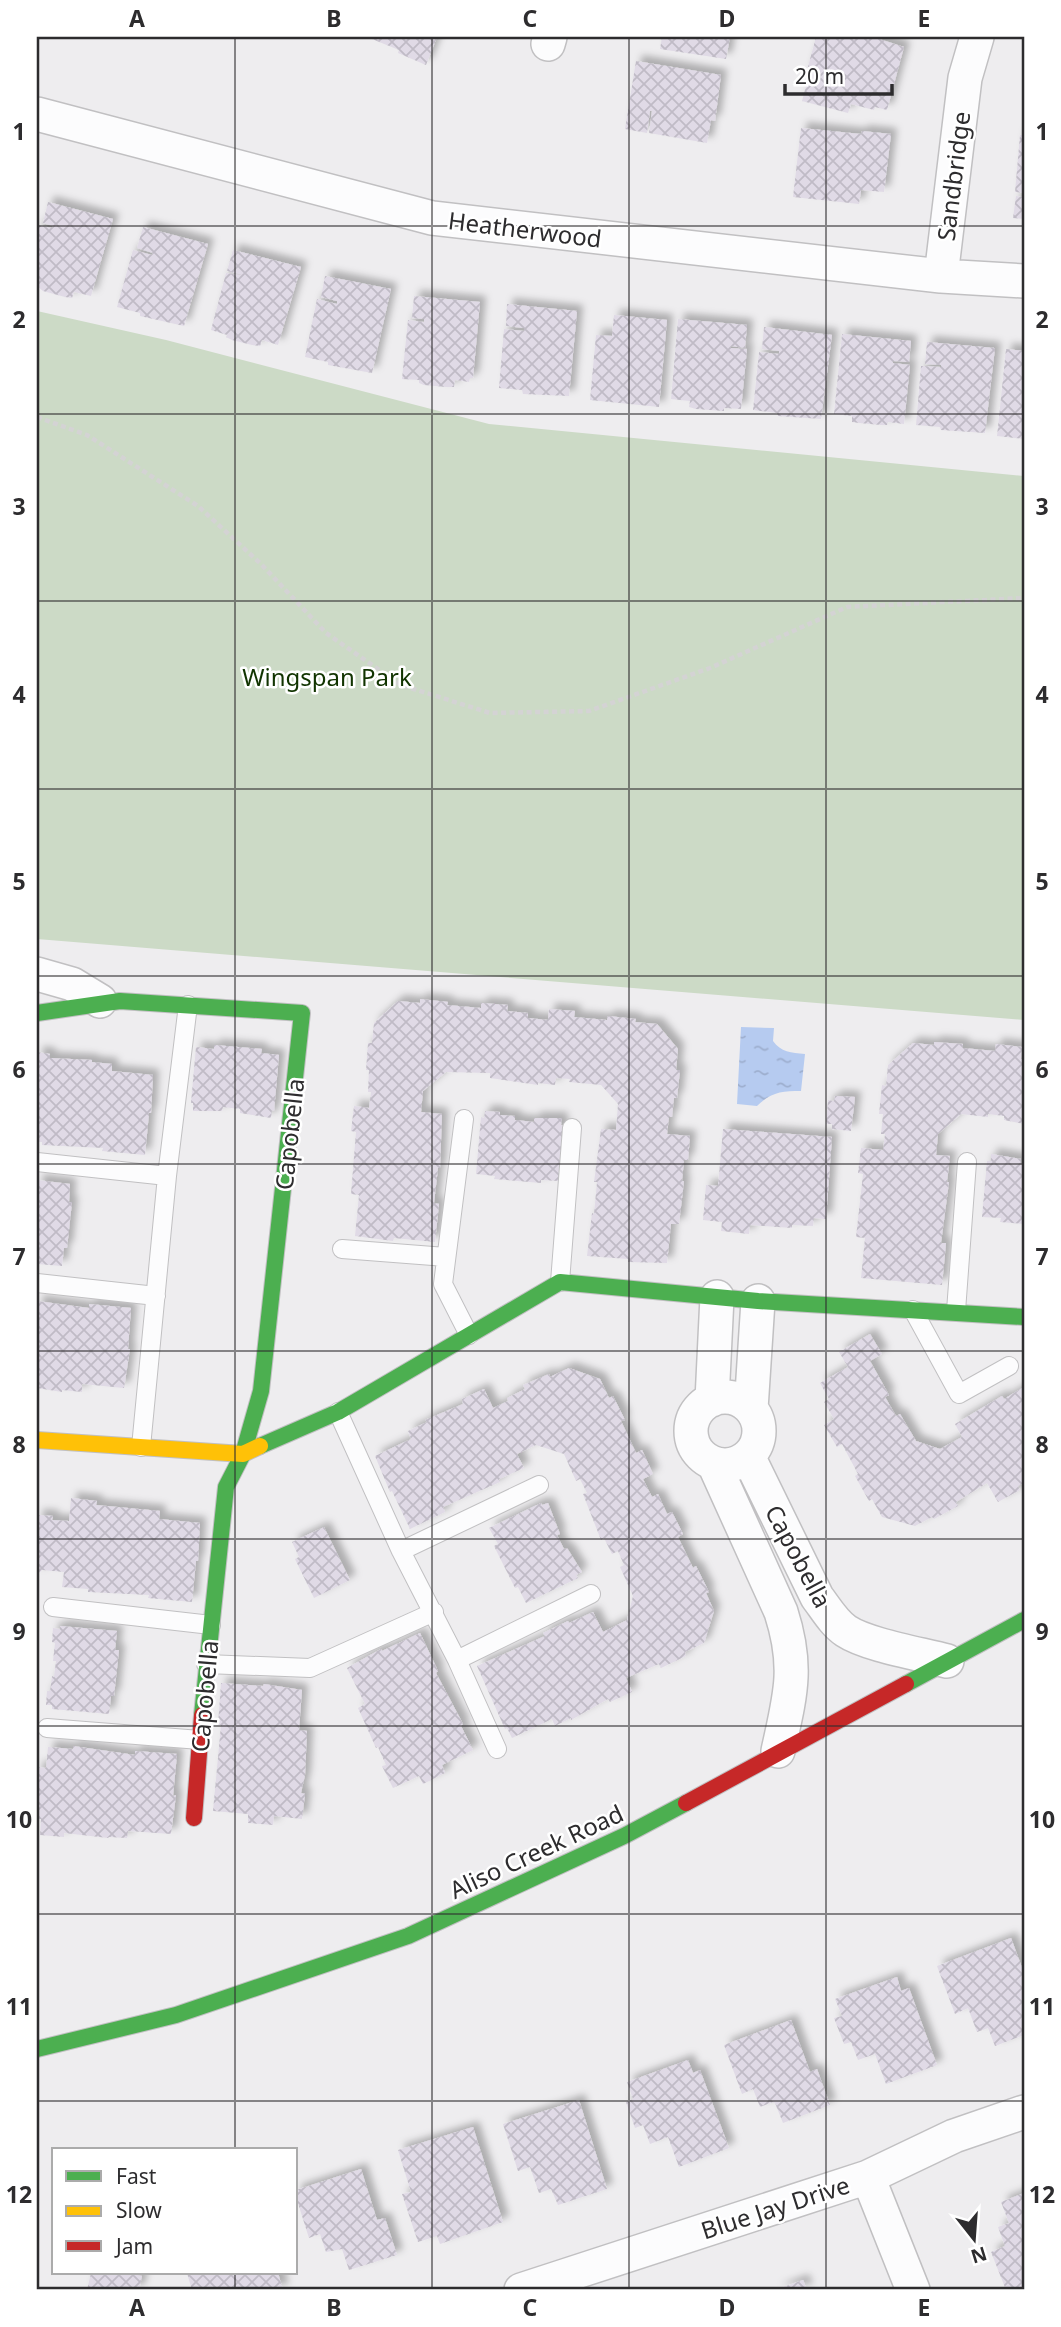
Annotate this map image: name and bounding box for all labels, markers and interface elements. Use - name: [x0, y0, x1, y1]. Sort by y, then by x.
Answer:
- text: A: [129, 2, 145, 34]
- text: B: [326, 2, 342, 34]
- text: C: [523, 2, 538, 34]
- text: D: [719, 2, 735, 34]
- text: E: [918, 2, 930, 34]
- scale bar: [785, 52, 891, 96]
- text: 20 m: [795, 62, 844, 90]
- street label: Sandbridge: [929, 109, 977, 243]
- text: 1: [12, 115, 26, 147]
- text: 1: [1035, 115, 1049, 147]
- street label: Heatherwood: [446, 203, 604, 255]
- text: 2: [12, 303, 26, 335]
- text: 2: [1035, 303, 1049, 335]
- text: 3: [12, 490, 26, 522]
- text: 3: [1035, 490, 1049, 522]
- park label: Wingspan Park: [242, 660, 412, 693]
- text: 4: [12, 678, 26, 710]
- text: 4: [1035, 678, 1049, 710]
- text: 5: [12, 865, 26, 897]
- text: 5: [1035, 865, 1049, 897]
- text: 6: [12, 1053, 26, 1085]
- text: 6: [1035, 1053, 1049, 1085]
- street label: Capobella: [267, 1077, 311, 1191]
- text: 7: [12, 1240, 26, 1272]
- text: 7: [1035, 1240, 1049, 1272]
- text: 8: [12, 1428, 26, 1460]
- text: 8: [1035, 1428, 1049, 1460]
- street label: Capobella: [758, 1499, 840, 1613]
- text: 9: [12, 1615, 26, 1647]
- text: 9: [1035, 1615, 1049, 1647]
- street label: Capobella: [183, 1639, 225, 1753]
- street label: Aliso Creek Road: [444, 1796, 628, 1906]
- text: 10: [6, 1803, 32, 1835]
- text: 10: [1029, 1803, 1055, 1835]
- text: 11: [6, 1990, 32, 2022]
- text: 11: [1029, 1990, 1055, 2022]
- legend: [52, 2148, 298, 2274]
- text: Fast: [116, 2162, 157, 2190]
- street label: Blue Jay Drive: [697, 2167, 853, 2247]
- text: 12: [6, 2178, 32, 2210]
- text: 12: [1029, 2178, 1055, 2210]
- text: Slow: [116, 2196, 162, 2224]
- north arrow: [939, 2204, 1009, 2274]
- text: Jam: [114, 2232, 153, 2260]
- text: N: [968, 2241, 990, 2270]
- text: A: [129, 2291, 145, 2323]
- text: B: [326, 2291, 342, 2323]
- text: C: [523, 2291, 538, 2323]
- text: D: [719, 2291, 735, 2323]
- text: E: [918, 2291, 930, 2323]

